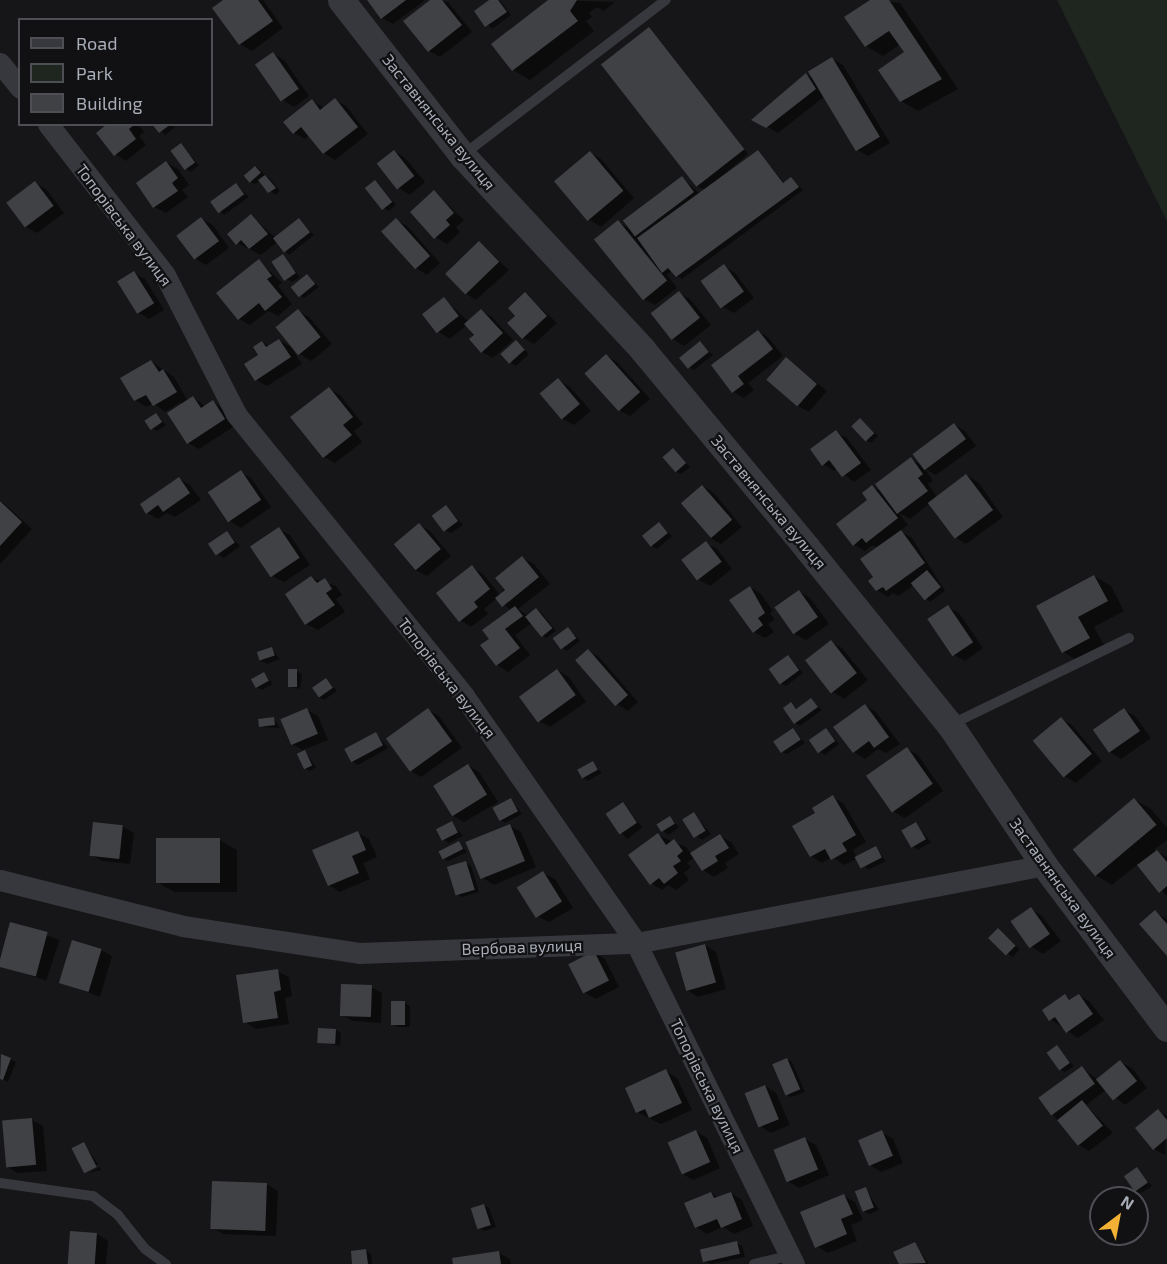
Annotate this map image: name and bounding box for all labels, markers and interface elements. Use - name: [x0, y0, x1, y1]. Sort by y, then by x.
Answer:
- legend: [18, 18, 213, 126]
- text: Road: [76, 32, 117, 54]
- street label: Заставнянська вулиця: [378, 50, 500, 194]
- text: Park: [76, 62, 113, 84]
- text: Building: [76, 92, 143, 114]
- street label: Топорівська вулиця: [72, 160, 176, 290]
- street label: Заставнянська вулиця: [707, 431, 831, 573]
- street label: Топорівська вулиця: [394, 614, 500, 742]
- street label: Заставнянська вулиця: [1006, 814, 1120, 962]
- street label: Вербова вулиця: [461, 935, 583, 959]
- street label: Топорівська вулиця: [666, 1015, 748, 1157]
- north arrow: [1089, 1186, 1149, 1246]
- text: N: [1118, 1191, 1138, 1213]

